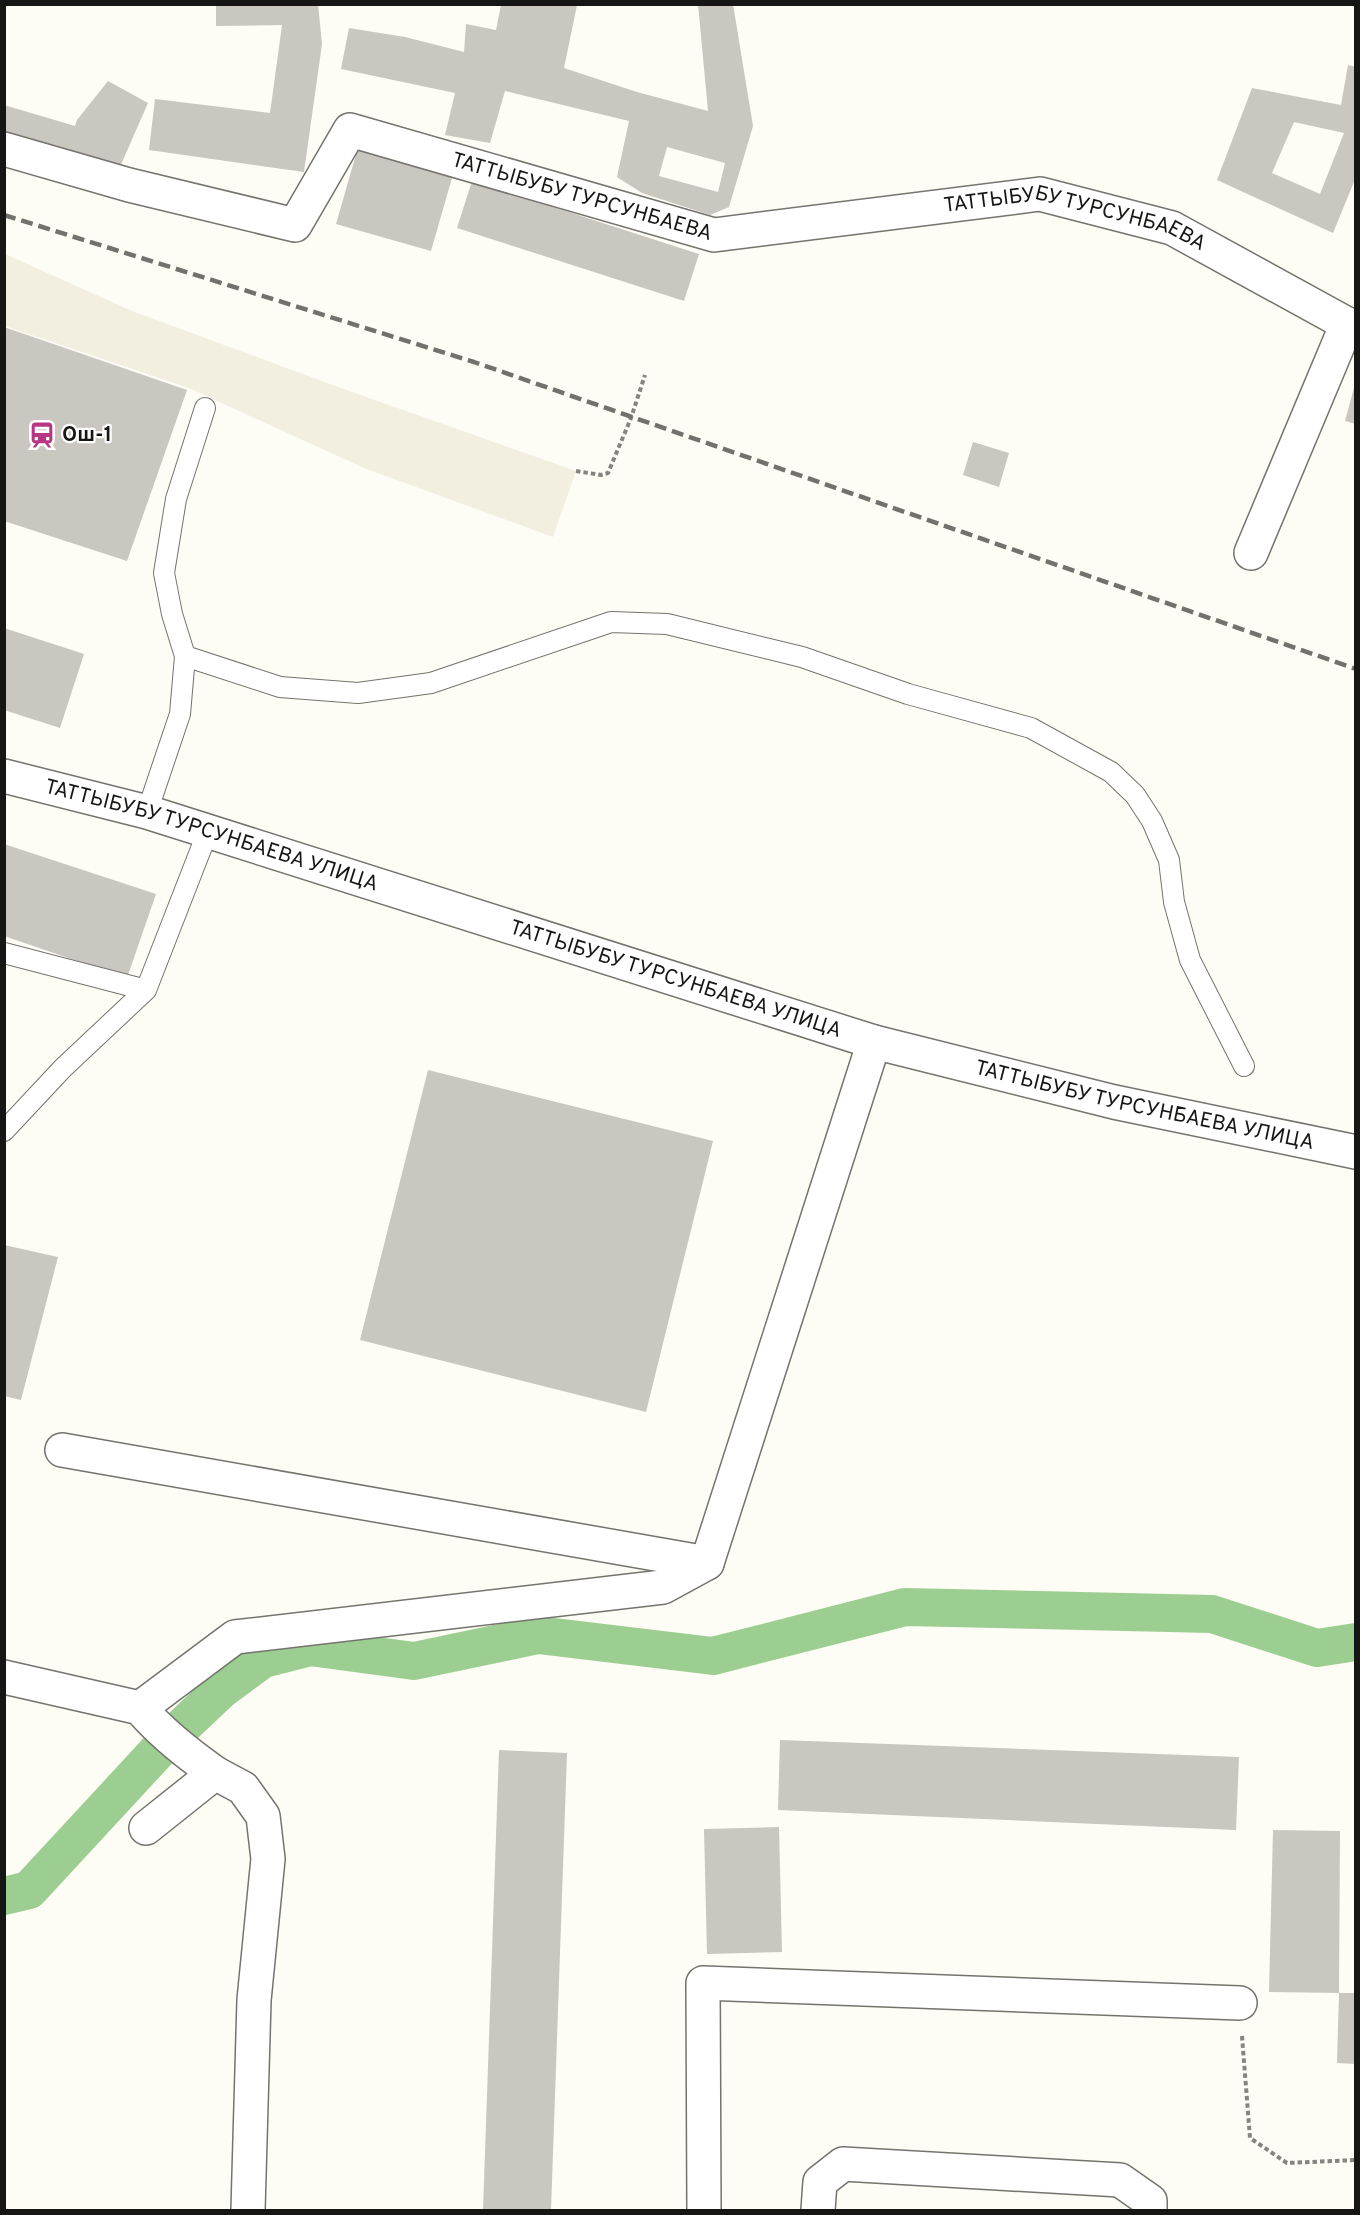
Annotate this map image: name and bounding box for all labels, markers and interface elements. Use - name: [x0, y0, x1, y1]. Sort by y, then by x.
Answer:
- street label: ТАТТЫБУБУ ТУРСУНБАЕВА: [448, 147, 715, 247]
- street label: ТАТТЫБУБУ ТУРСУНБАЕВА: [942, 180, 1211, 258]
- station icon: Ош-1: [27, 420, 57, 450]
- place label: Ош-1: [62, 422, 112, 449]
- street label: ТАТТЫБУБУ ТУРСУНБАЕВА УЛИЦА: [42, 773, 382, 898]
- street label: ТАТТЫБУБУ ТУРСУНБАЕВА УЛИЦА: [506, 914, 845, 1044]
- street label: ТАТТЫБУБУ ТУРСУНБАЕВА УЛИЦА: [972, 1054, 1317, 1157]

